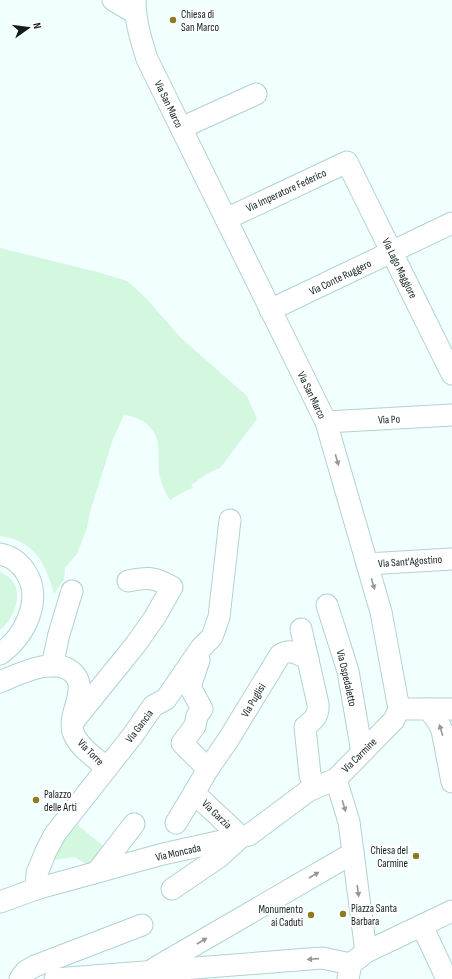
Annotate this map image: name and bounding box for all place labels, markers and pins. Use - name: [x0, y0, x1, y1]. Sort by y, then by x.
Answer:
- place label: Chiesa di San Marco: [181, 8, 220, 34]
- marker: Chiesa di San Marco: [168, 15, 178, 25]
- place label: Palazzo delle Arti: [44, 788, 77, 814]
- marker: Palazzo delle Arti: [31, 795, 41, 805]
- place label: Chiesa del Carmine: [371, 844, 408, 870]
- marker: Chiesa del Carmine: [411, 851, 421, 861]
- place label: Piazza Santa Barbara: [351, 902, 397, 928]
- place label: Monumento ai Caduti: [258, 903, 303, 929]
- marker: Piazza Santa Barbara: [338, 909, 348, 919]
- marker: Monumento ai Caduti: [306, 910, 316, 920]

